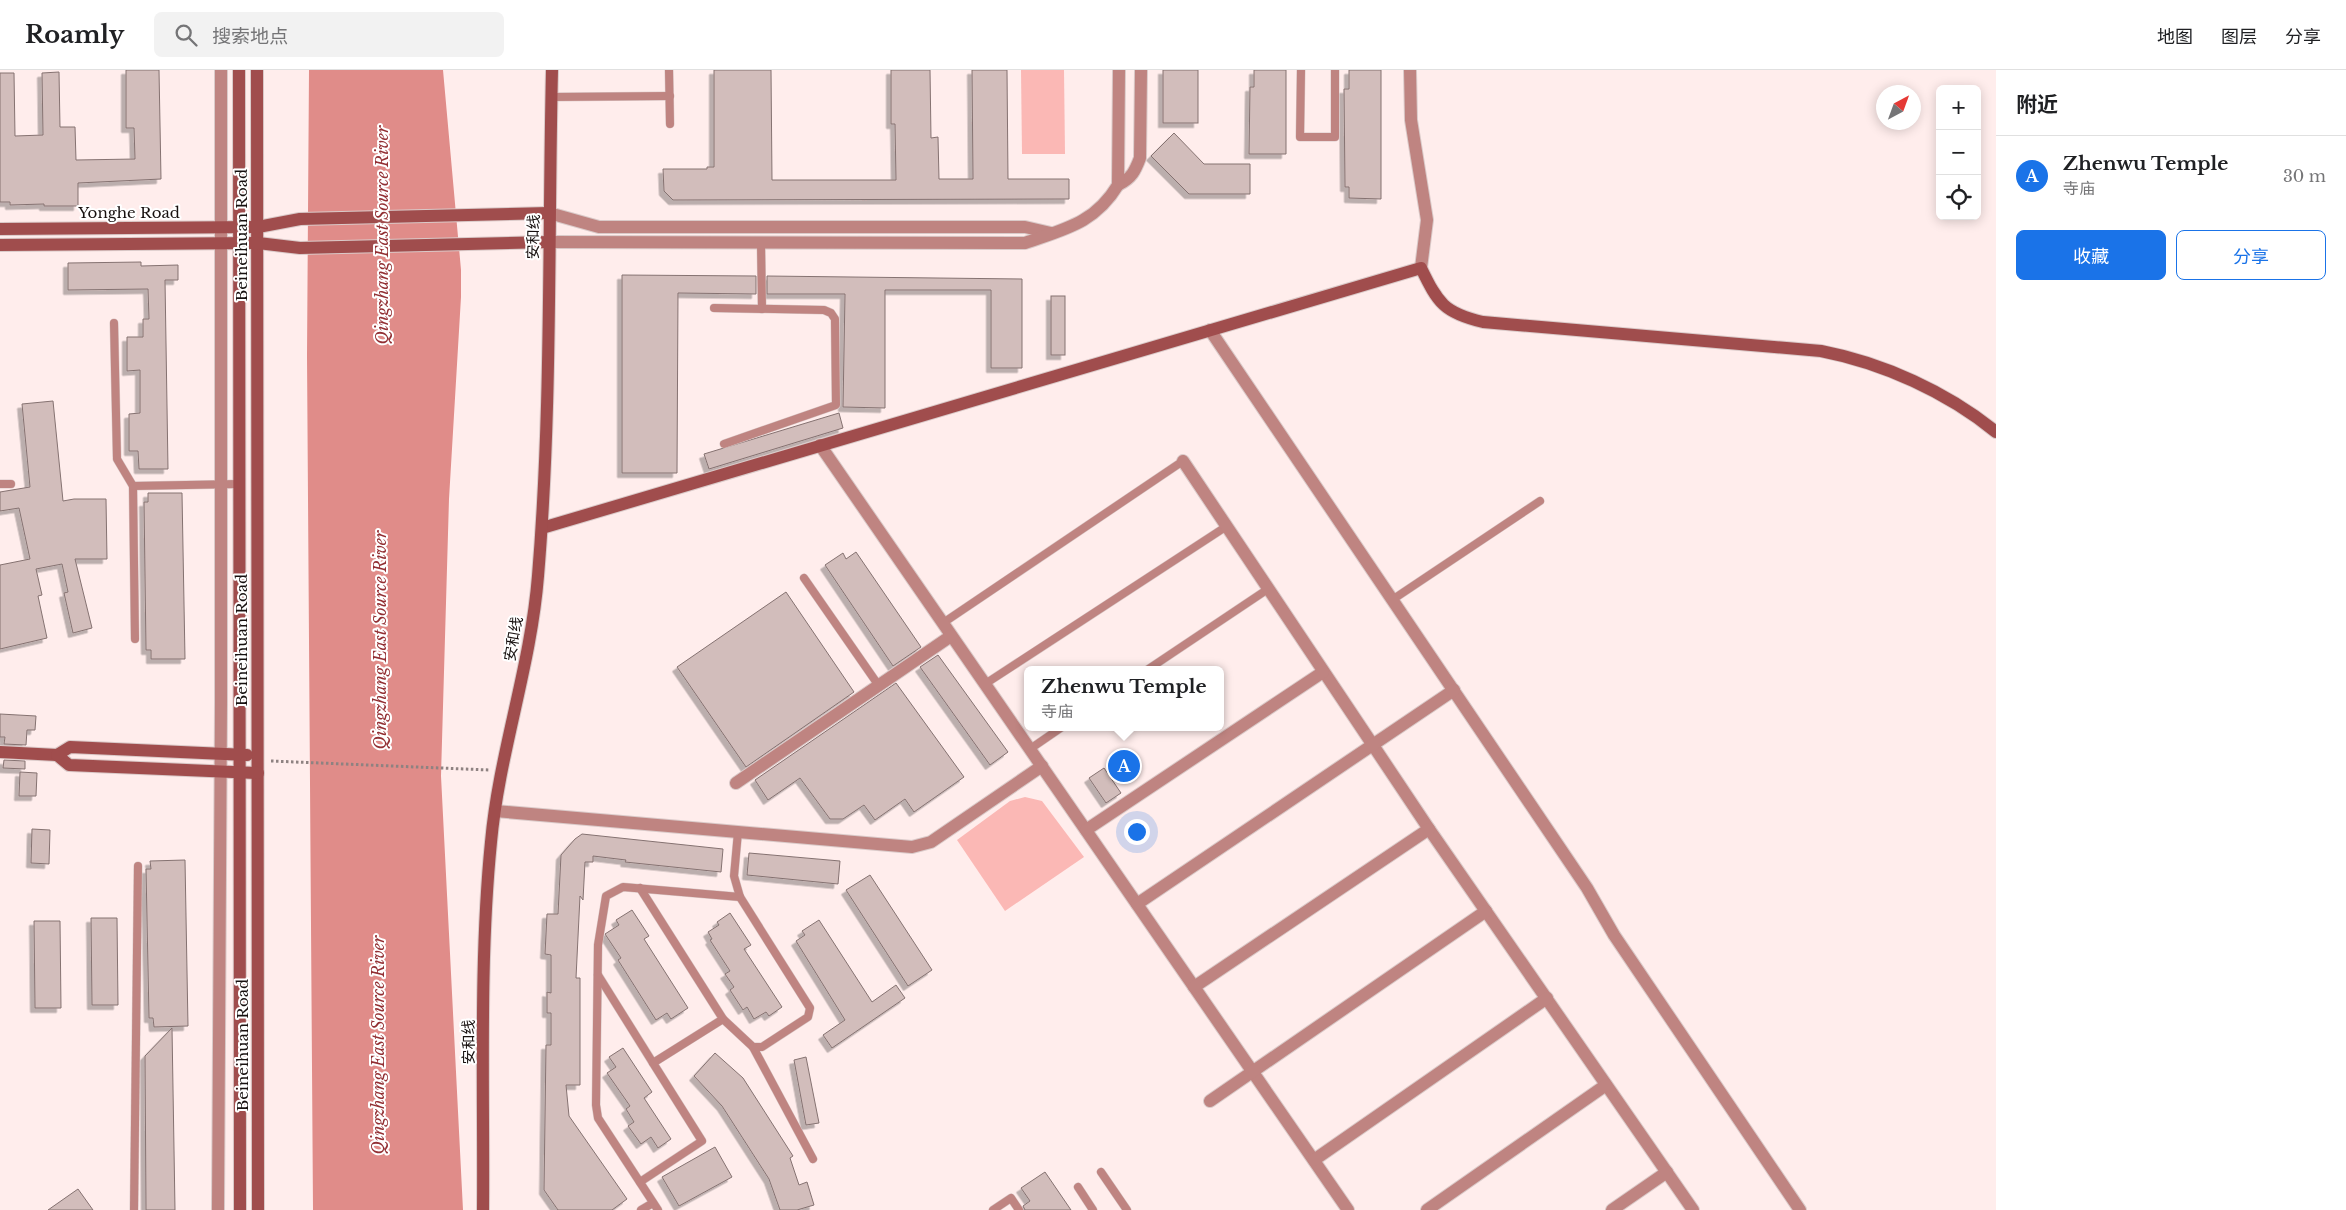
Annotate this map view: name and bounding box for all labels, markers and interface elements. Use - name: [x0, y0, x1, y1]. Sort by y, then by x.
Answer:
- search box: [154, 12, 504, 57]
- text: Roamly: [25, 20, 124, 49]
- icon: search: [172, 21, 200, 49]
- text: 搜索地点: [212, 25, 288, 48]
- text: 地图: [2157, 26, 2193, 48]
- text: 图层: [2221, 26, 2257, 48]
- text: 分享: [2285, 26, 2321, 48]
- north arrow: [1876, 85, 1921, 130]
- map controls: [1936, 85, 1981, 220]
- button: +: [1936, 85, 1981, 130]
- text: 附近: [2016, 92, 2058, 118]
- water label: Qingzhang East Source River: [372, 125, 392, 344]
- button: −: [1936, 130, 1981, 175]
- text: Zhenwu Temple: [2063, 152, 2228, 175]
- text: A: [2026, 166, 2038, 186]
- text: 30 m: [2283, 166, 2326, 186]
- street label: Beineihuan Road: [232, 169, 251, 301]
- button: locate: [1936, 175, 1981, 220]
- text: 寺庙: [2063, 178, 2095, 198]
- street label: Yonghe Road: [77, 203, 180, 222]
- street label: 安和线: [523, 214, 543, 260]
- button: 收藏: [2016, 230, 2166, 280]
- button: 分享: [2176, 230, 2326, 280]
- water label: Qingzhang East Source River: [370, 530, 390, 749]
- street label: Beineihuan Road: [232, 574, 251, 706]
- street label: 安和线: [500, 615, 526, 663]
- popup: [1024, 666, 1224, 731]
- text: Zhenwu Temple: [1041, 675, 1207, 698]
- text: 寺庙: [1041, 701, 1073, 721]
- pin: A: [1108, 747, 1140, 785]
- your location: [1124, 819, 1150, 845]
- water label: Qingzhang East Source River: [368, 935, 388, 1154]
- street label: Beineihuan Road: [233, 979, 252, 1111]
- street label: 安和线: [459, 1019, 478, 1065]

